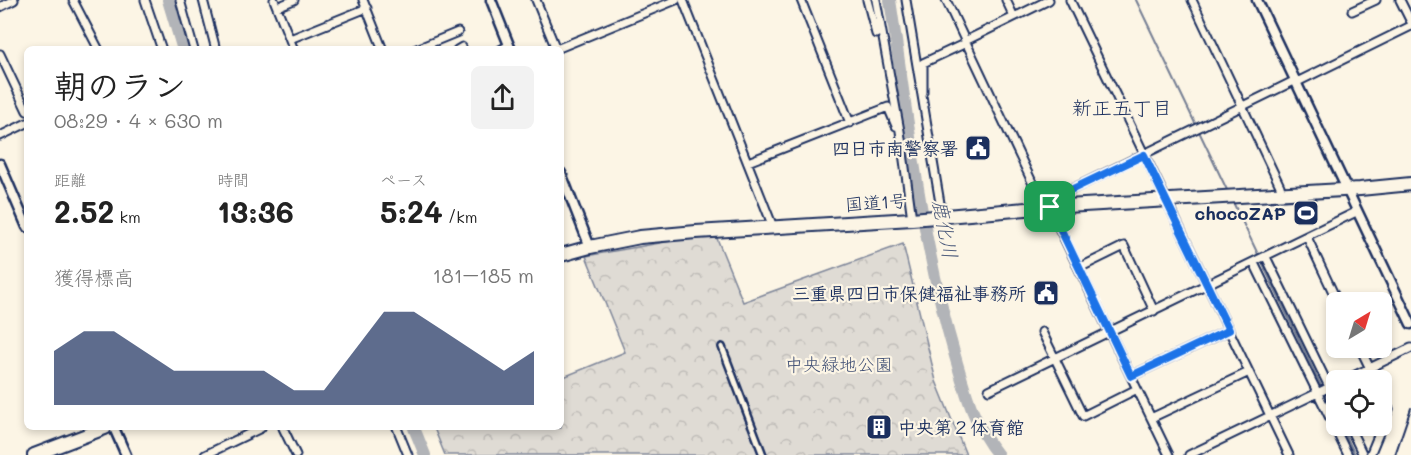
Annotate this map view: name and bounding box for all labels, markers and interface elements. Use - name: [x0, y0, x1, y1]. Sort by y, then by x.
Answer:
- text: 朝のラン: [54, 63, 186, 106]
- button: share: [471, 66, 534, 129]
- district label: 新正五丁目: [1072, 94, 1172, 120]
- text: 08:29 · 4 × 630 m: [54, 107, 223, 133]
- public building icon: 四日市南警察署: [963, 133, 993, 163]
- place label: 四日市南警察署: [832, 136, 958, 160]
- text: 距離: [54, 169, 86, 190]
- text: 時間: [217, 169, 249, 190]
- text: ペース: [380, 169, 427, 190]
- pin: [1024, 181, 1075, 232]
- street label: 国道1号: [844, 188, 908, 216]
- icon: arrive: [1033, 190, 1066, 223]
- text: 2.52: [54, 191, 114, 231]
- text: 13:36: [217, 191, 294, 231]
- text: 5:24: [380, 191, 443, 231]
- water label: 鹿化川: [928, 197, 964, 261]
- sports icon: chocoZAP: [1291, 198, 1321, 228]
- place label: chocoZAP: [1195, 201, 1286, 225]
- text: km: [114, 206, 141, 227]
- text: /km: [443, 206, 478, 227]
- text: 181–185 m: [433, 262, 534, 288]
- text: 獲得標高: [54, 264, 134, 290]
- public building icon: 三重県四日市保健福祉事務所: [1031, 278, 1061, 308]
- place label: 三重県四日市保健福祉事務所: [792, 281, 1026, 305]
- north arrow: [1326, 292, 1392, 358]
- map controls: [1326, 292, 1392, 436]
- park label: 中央緑地公園: [785, 352, 893, 376]
- button: locate: [1326, 370, 1392, 436]
- building icon: 中央第２体育館: [864, 412, 894, 442]
- place label: 中央第２体育館: [898, 415, 1024, 439]

